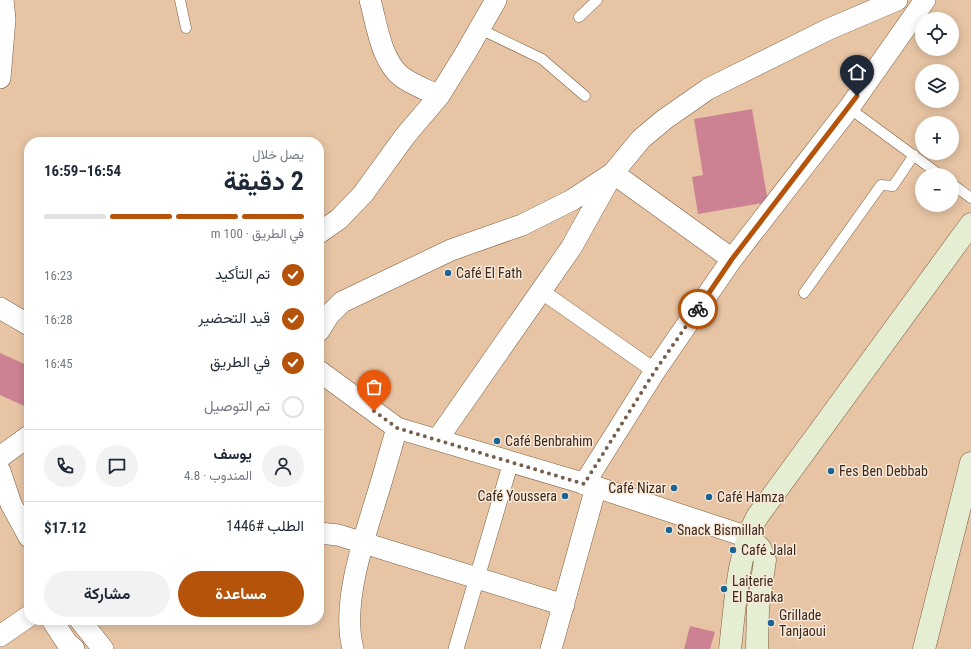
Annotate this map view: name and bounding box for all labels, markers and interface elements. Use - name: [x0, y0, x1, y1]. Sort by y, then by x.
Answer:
- map controls: [915, 12, 959, 212]
- button: locate: [915, 12, 959, 56]
- pin: [840, 55, 874, 96]
- icon: home: [846, 61, 868, 83]
- button: layers: [915, 64, 959, 108]
- button: +: [915, 116, 959, 160]
- text: يصل خلال: [252, 147, 304, 162]
- text: 16:54–16:59: [44, 162, 121, 180]
- text: 2 دقيقة: [224, 166, 304, 196]
- button: −: [915, 168, 959, 212]
- text: في الطريق · 100 m: [211, 226, 304, 241]
- icon: check: [282, 264, 304, 286]
- text: تم التأكيد: [215, 265, 270, 283]
- place label: Café El Fath: [456, 265, 522, 281]
- text: 16:23: [44, 268, 73, 283]
- marker: Café El Fath: [443, 268, 453, 278]
- courier: [678, 289, 718, 329]
- icon: bike: [687, 298, 709, 320]
- icon: check: [282, 308, 304, 330]
- text: قيد التحضير: [198, 309, 270, 327]
- text: 16:28: [44, 312, 73, 327]
- icon: check: [282, 352, 304, 374]
- text: في الطريق: [210, 353, 270, 371]
- text: 16:45: [44, 356, 73, 371]
- pin: [357, 370, 391, 411]
- icon: bag: [363, 376, 385, 398]
- text: تم التوصيل: [204, 397, 270, 415]
- place label: Café Benbrahim: [505, 433, 593, 449]
- marker: Café Benbrahim: [492, 436, 502, 446]
- button: phone: [44, 445, 86, 487]
- button: chat: [96, 445, 138, 487]
- text: يوسف: [214, 445, 252, 463]
- button: person: [262, 445, 304, 487]
- place label: Fes Ben Debbab: [839, 463, 928, 479]
- marker: Fes Ben Debbab: [826, 466, 836, 476]
- text: المندوب · 4.8: [184, 468, 252, 483]
- place label: Café Nizar: [608, 480, 666, 496]
- marker: Café Nizar: [669, 483, 679, 493]
- place label: Café Youssera: [478, 488, 557, 504]
- place label: Café Hamza: [717, 489, 784, 505]
- marker: Café Youssera: [560, 491, 570, 501]
- marker: Café Hamza: [704, 492, 714, 502]
- text: الطلب #1446: [226, 517, 304, 535]
- text: $17.12: [44, 519, 86, 537]
- place label: Snack Bismillah: [677, 522, 765, 538]
- marker: Snack Bismillah: [664, 525, 674, 535]
- place label: Café Jalal: [741, 542, 796, 558]
- marker: Café Jalal: [728, 545, 738, 555]
- button: مشاركة: [44, 571, 170, 617]
- button: مساعدة: [178, 571, 304, 617]
- place label: Laiterie El Baraka: [732, 573, 783, 605]
- marker: Laiterie El Baraka: [719, 584, 729, 594]
- place label: Grillade Tanjaoui: [779, 607, 826, 639]
- marker: Grillade Tanjaoui: [766, 618, 776, 628]

